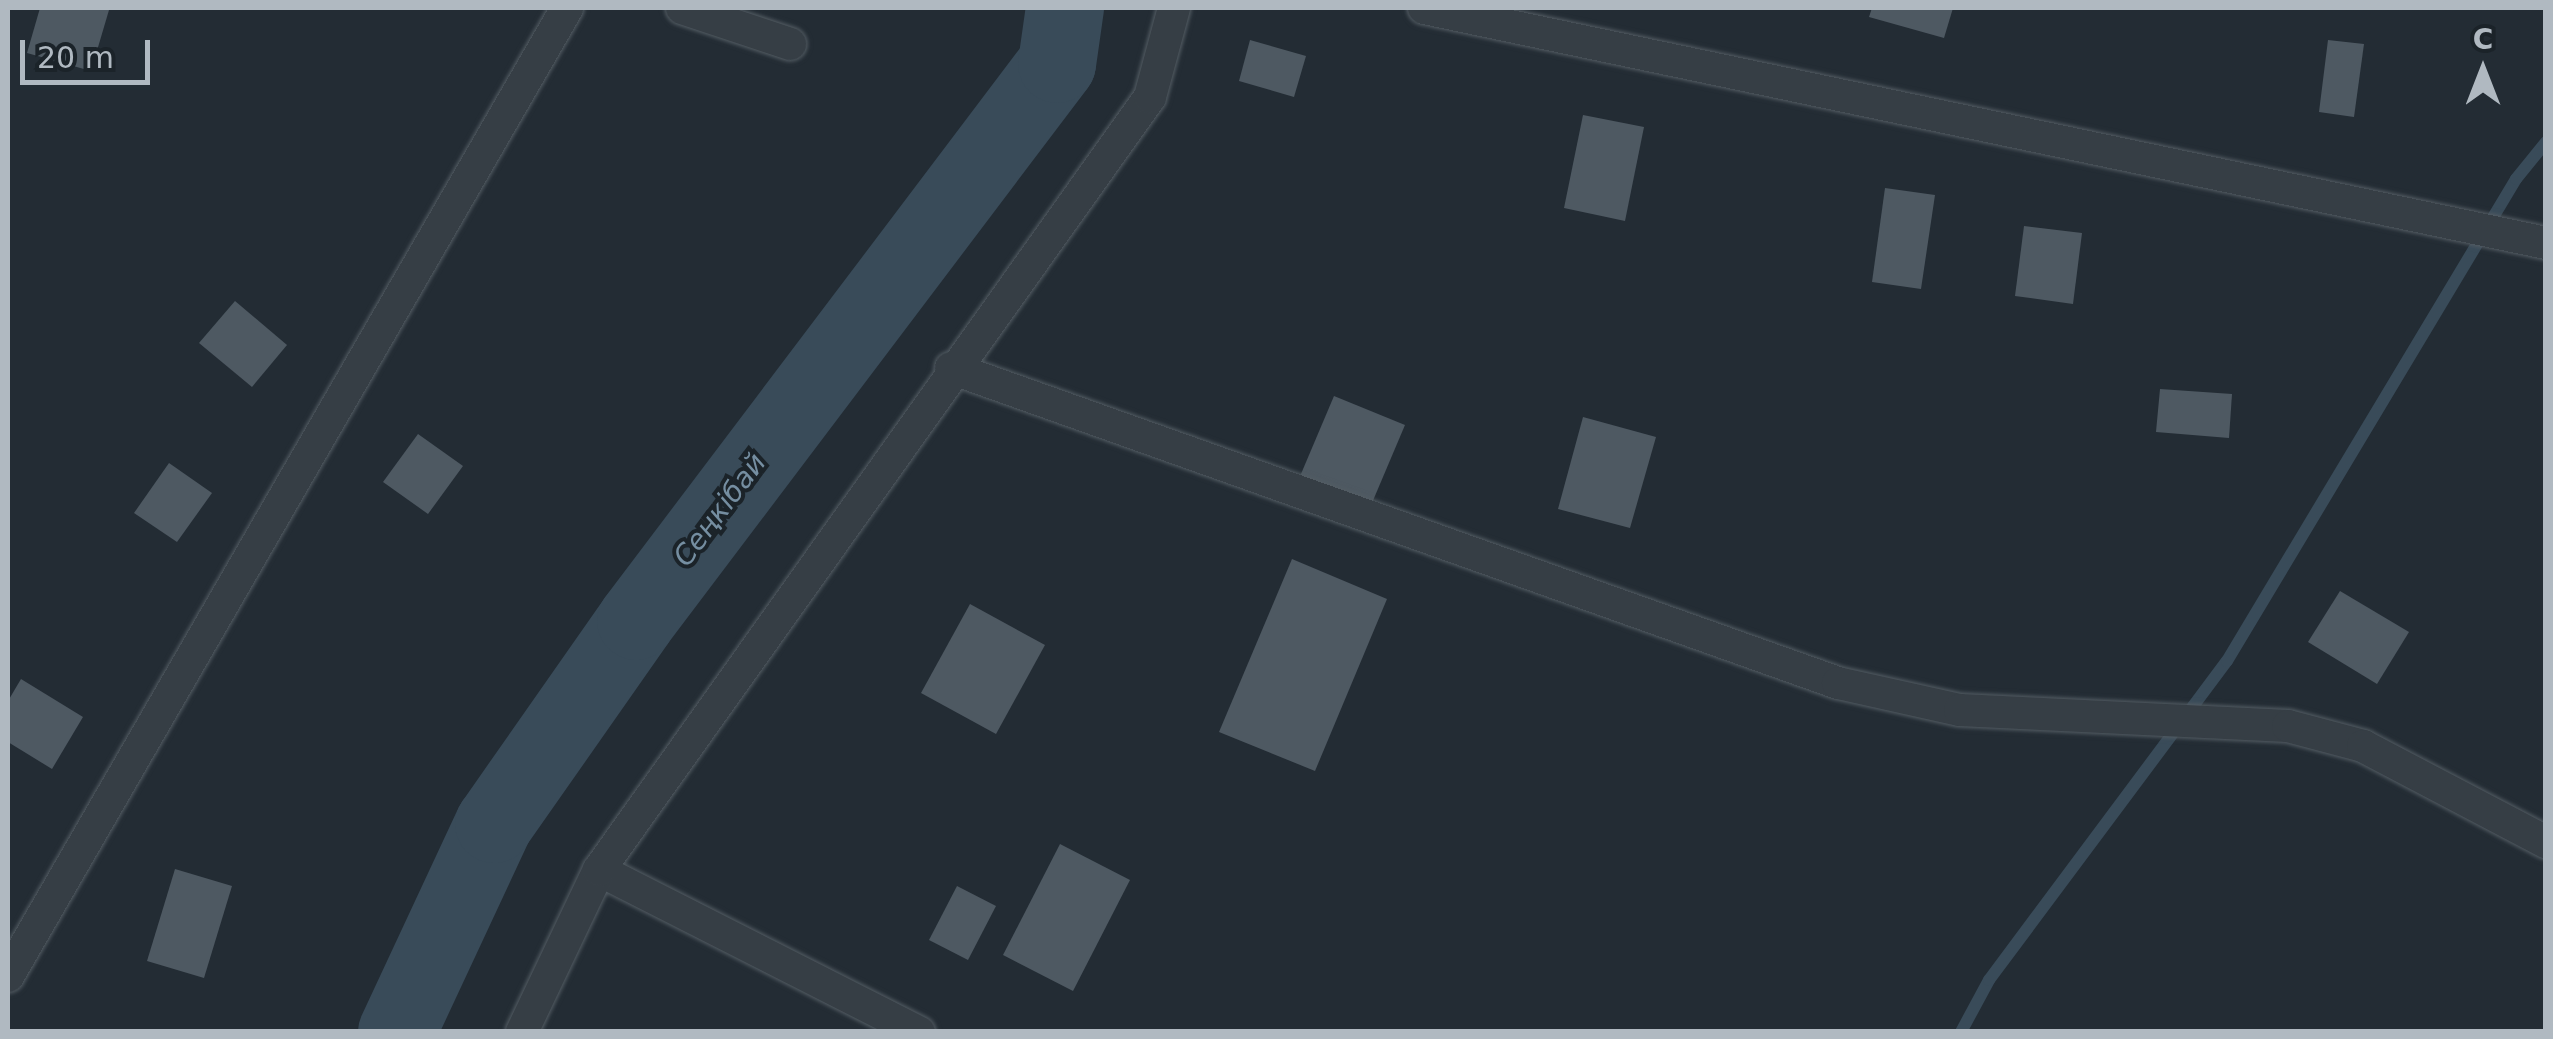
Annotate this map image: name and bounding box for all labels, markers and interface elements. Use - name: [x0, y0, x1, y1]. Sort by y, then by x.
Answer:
- scale bar: [25, 20, 155, 82]
- north arrow: [2433, 20, 2533, 120]
- text: С: [2473, 23, 2493, 56]
- text: 20 m: [37, 40, 114, 75]
- water label: Сеңкібай: [667, 447, 773, 573]

